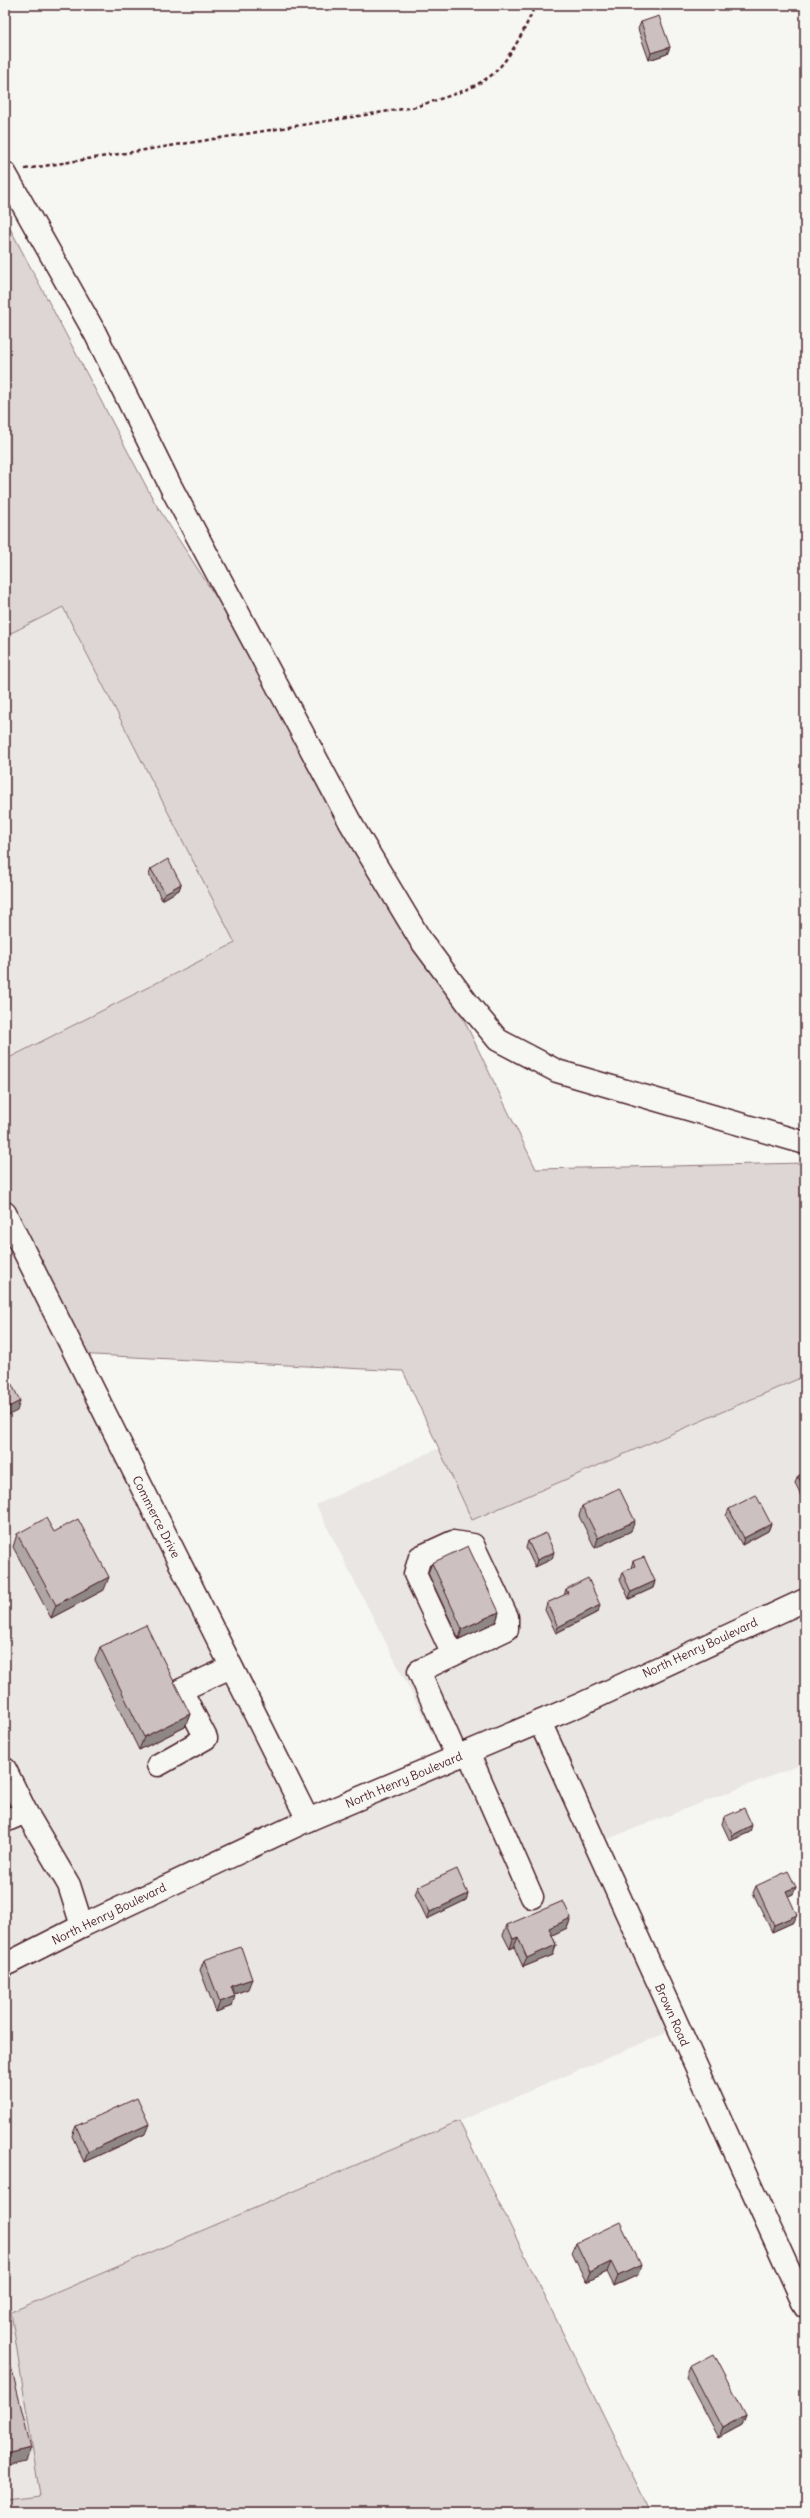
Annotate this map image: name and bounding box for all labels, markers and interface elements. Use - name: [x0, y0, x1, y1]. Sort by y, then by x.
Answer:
- street label: Commerce Drive: [129, 1473, 184, 1560]
- street label: North Henry Boulevard: [640, 1614, 760, 1681]
- street label: North Henry Boulevard: [343, 1748, 464, 1811]
- street label: North Henry Boulevard: [49, 1879, 168, 1948]
- street label: Brown Road: [652, 1981, 693, 2048]

